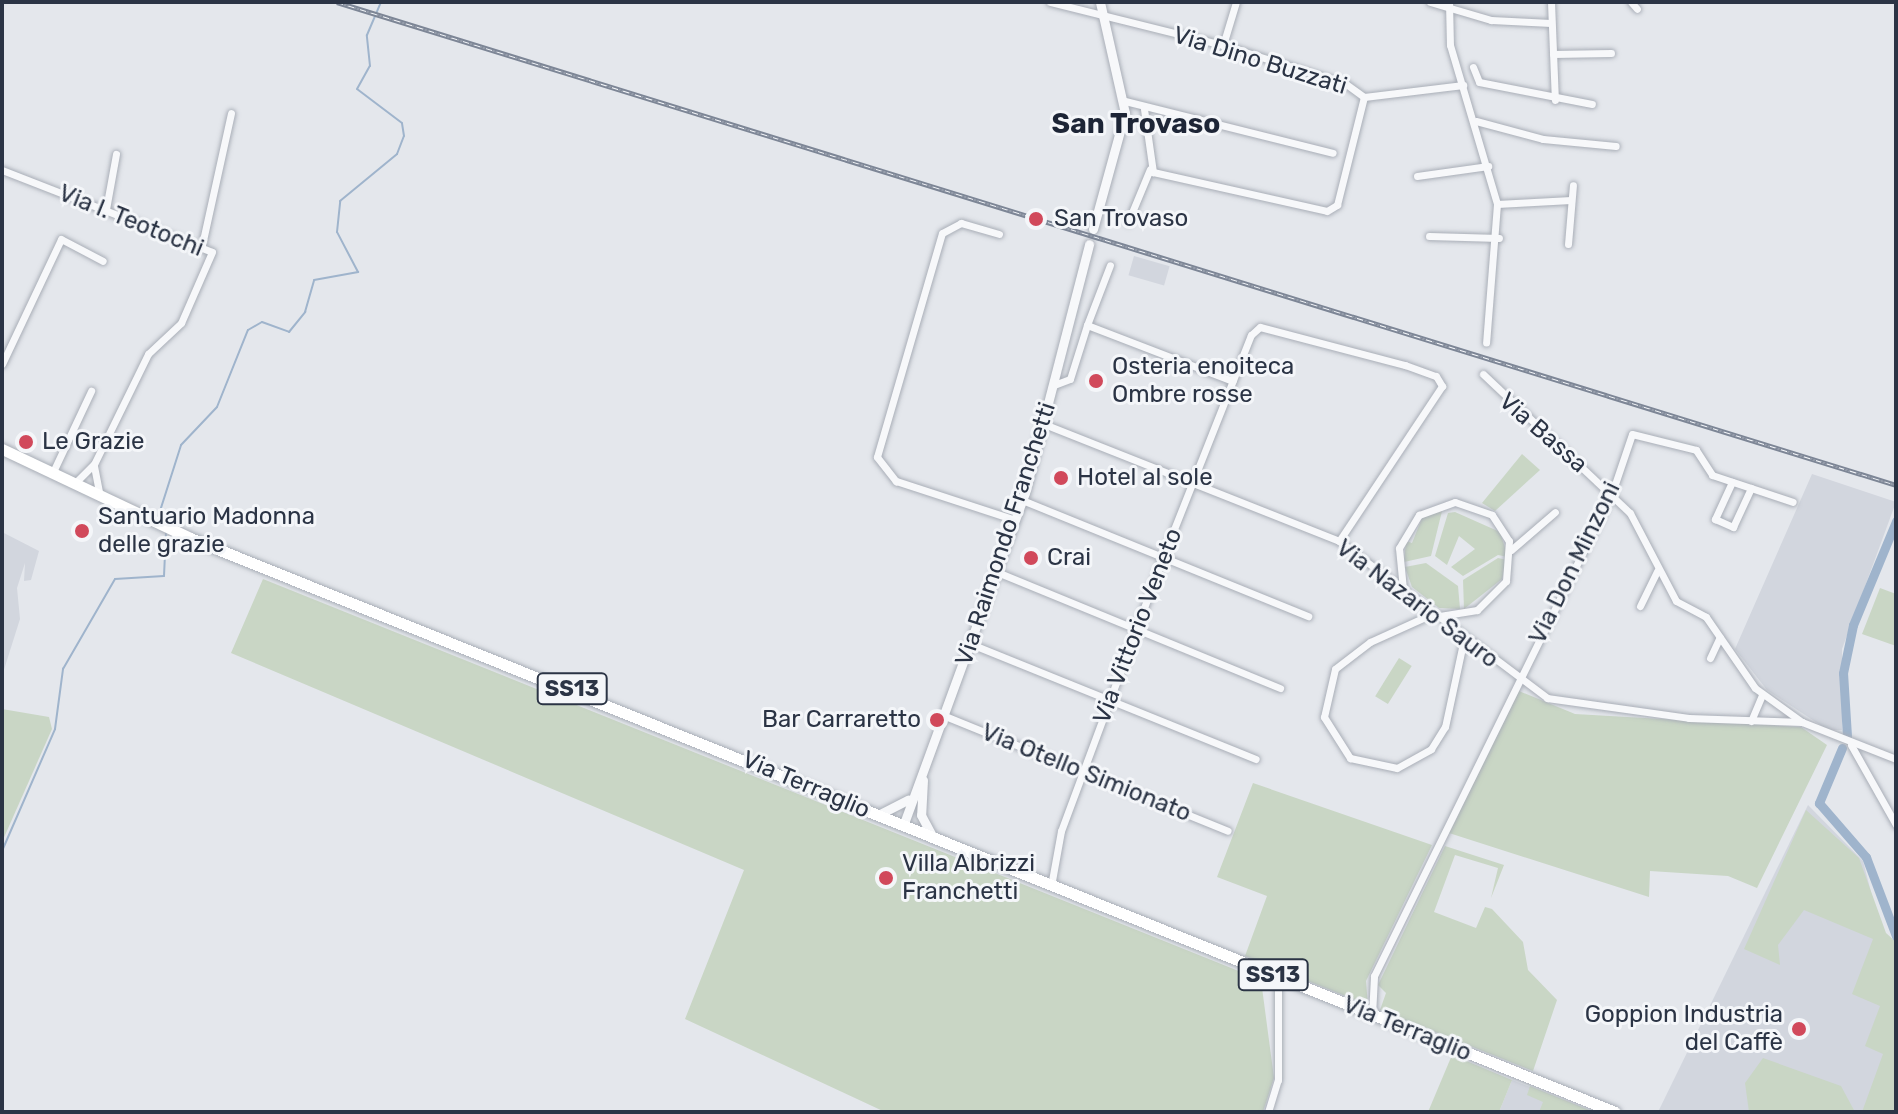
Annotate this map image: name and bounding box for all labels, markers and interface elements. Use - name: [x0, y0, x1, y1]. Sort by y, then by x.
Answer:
- street label: Via Dino Buzzati: [1170, 21, 1350, 101]
- district label: San Trovaso: [1051, 107, 1221, 141]
- street label: Via I. Teotochi: [54, 179, 208, 263]
- place label: San Trovaso: [1054, 205, 1189, 233]
- marker: San Trovaso: [1025, 208, 1047, 230]
- place label: Osteria enoiteca Ombre rosse: [1112, 353, 1294, 409]
- marker: Osteria enoiteca Ombre rosse: [1087, 372, 1105, 390]
- street label: Via Bassa: [1493, 387, 1593, 479]
- street label: Via Raimondo Franchetti: [950, 399, 1062, 669]
- place label: Le Grazie: [42, 428, 145, 456]
- marker: Le Grazie: [17, 433, 35, 451]
- place label: Hotel al sole: [1077, 464, 1213, 492]
- marker: Hotel al sole: [1052, 469, 1070, 487]
- street label: Via Don Minzoni: [1523, 477, 1627, 649]
- place label: Santuario Madonna delle grazie: [98, 503, 315, 559]
- marker: Santuario Madonna delle grazie: [73, 522, 91, 540]
- street label: Via Vittorio Veneto: [1087, 524, 1189, 728]
- street label: Via Nazario Sauro: [1330, 534, 1504, 674]
- place label: Crai: [1047, 544, 1091, 572]
- marker: Crai: [1022, 549, 1040, 567]
- road number: SS13: [536, 671, 608, 707]
- place label: Bar Carraretto: [761, 706, 921, 734]
- marker: Bar Carraretto: [928, 711, 946, 729]
- street label: Via Otello Simionato: [977, 718, 1195, 828]
- street label: Via Terraglio: [737, 745, 875, 825]
- place label: Villa Albrizzi Franchetti: [902, 850, 1036, 906]
- marker: Villa Albrizzi Franchetti: [877, 869, 895, 887]
- road number: SS13: [1237, 957, 1309, 993]
- street label: Via Terraglio: [1338, 990, 1476, 1068]
- place label: Goppion Industria del Caffè: [1585, 1001, 1783, 1057]
- marker: Goppion Industria del Caffè: [1790, 1020, 1808, 1038]

